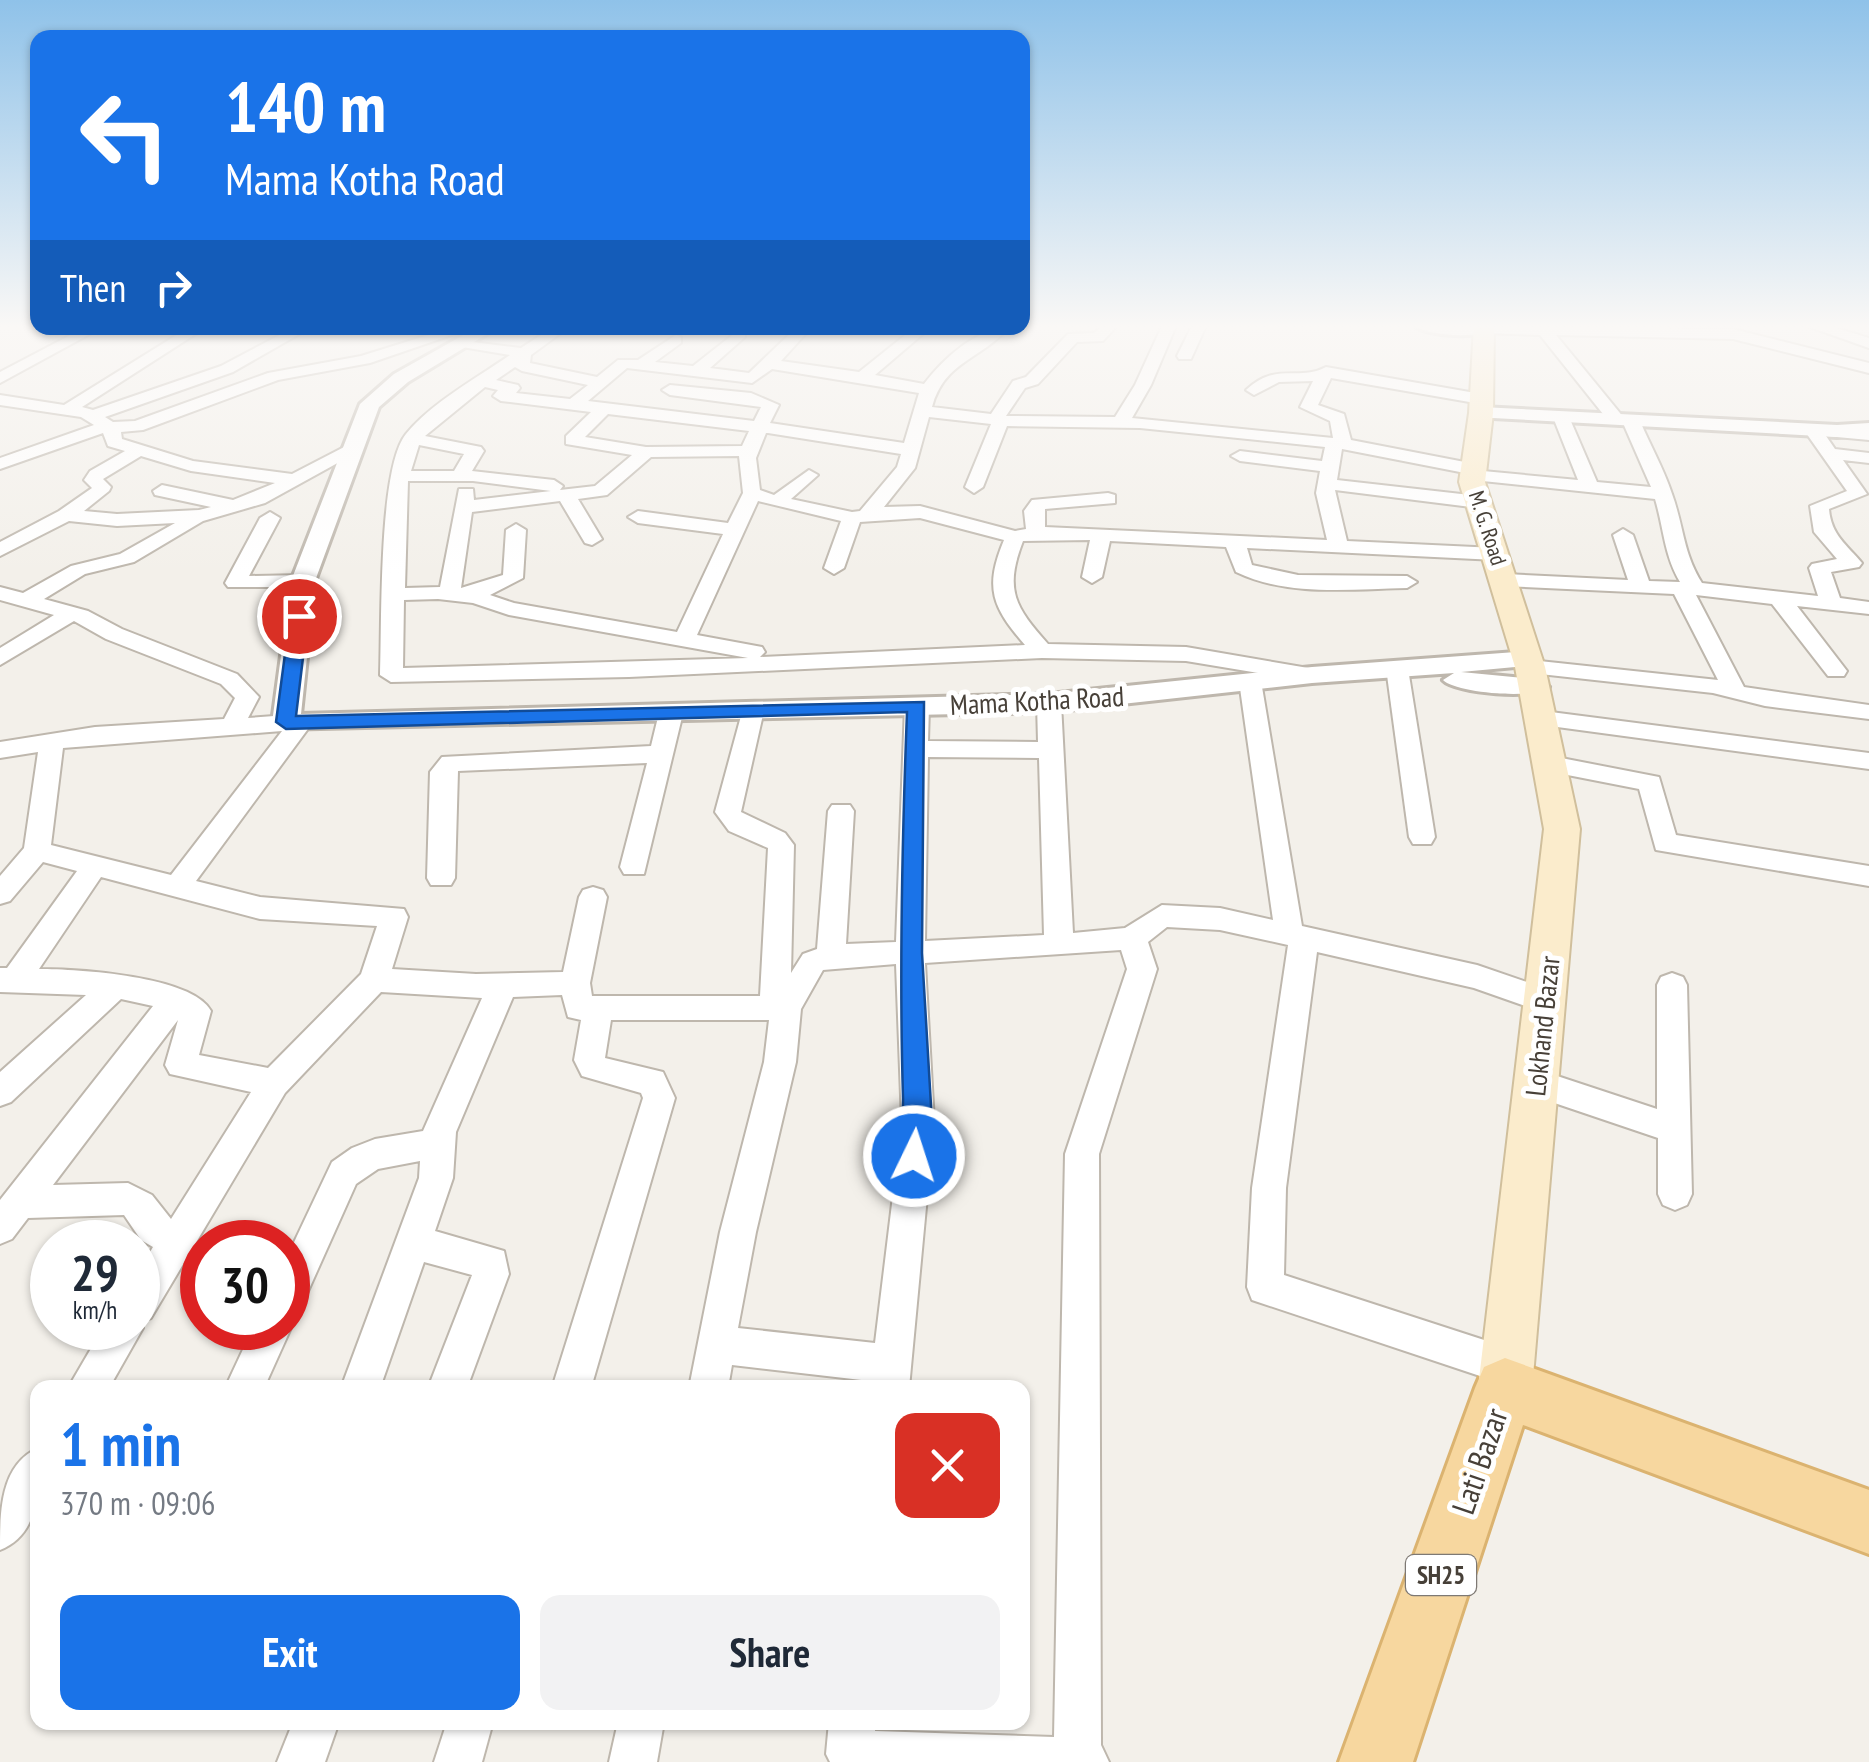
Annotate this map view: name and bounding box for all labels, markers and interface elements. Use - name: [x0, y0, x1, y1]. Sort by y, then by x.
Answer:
- text: 140 m: [225, 61, 386, 151]
- icon: left: [60, 70, 190, 200]
- text: Mama Kotha Road: [225, 149, 505, 207]
- icon: right: [146, 260, 201, 315]
- text: Then: [60, 263, 126, 312]
- street label: M. G. Road: [1463, 487, 1513, 569]
- pin: [257, 574, 342, 659]
- icon: arrive: [272, 589, 327, 644]
- street label: Mama Kotha Road: [949, 677, 1125, 723]
- street label: Lokhand Bazar: [1516, 954, 1568, 1098]
- position arrow: [862, 1104, 966, 1208]
- speed limit sign: 30: [180, 1220, 310, 1350]
- text: 29: [71, 1240, 119, 1305]
- text: km/h: [73, 1294, 117, 1326]
- street label: Lati Bazar: [1441, 1402, 1517, 1519]
- text: 1 min: [60, 1405, 181, 1483]
- button: close: [895, 1413, 1000, 1518]
- text: 370 m · 09:06: [60, 1482, 215, 1524]
- road number: SH25: [1406, 1555, 1476, 1595]
- button: Exit: [60, 1595, 520, 1710]
- button: Share: [540, 1595, 1000, 1710]

